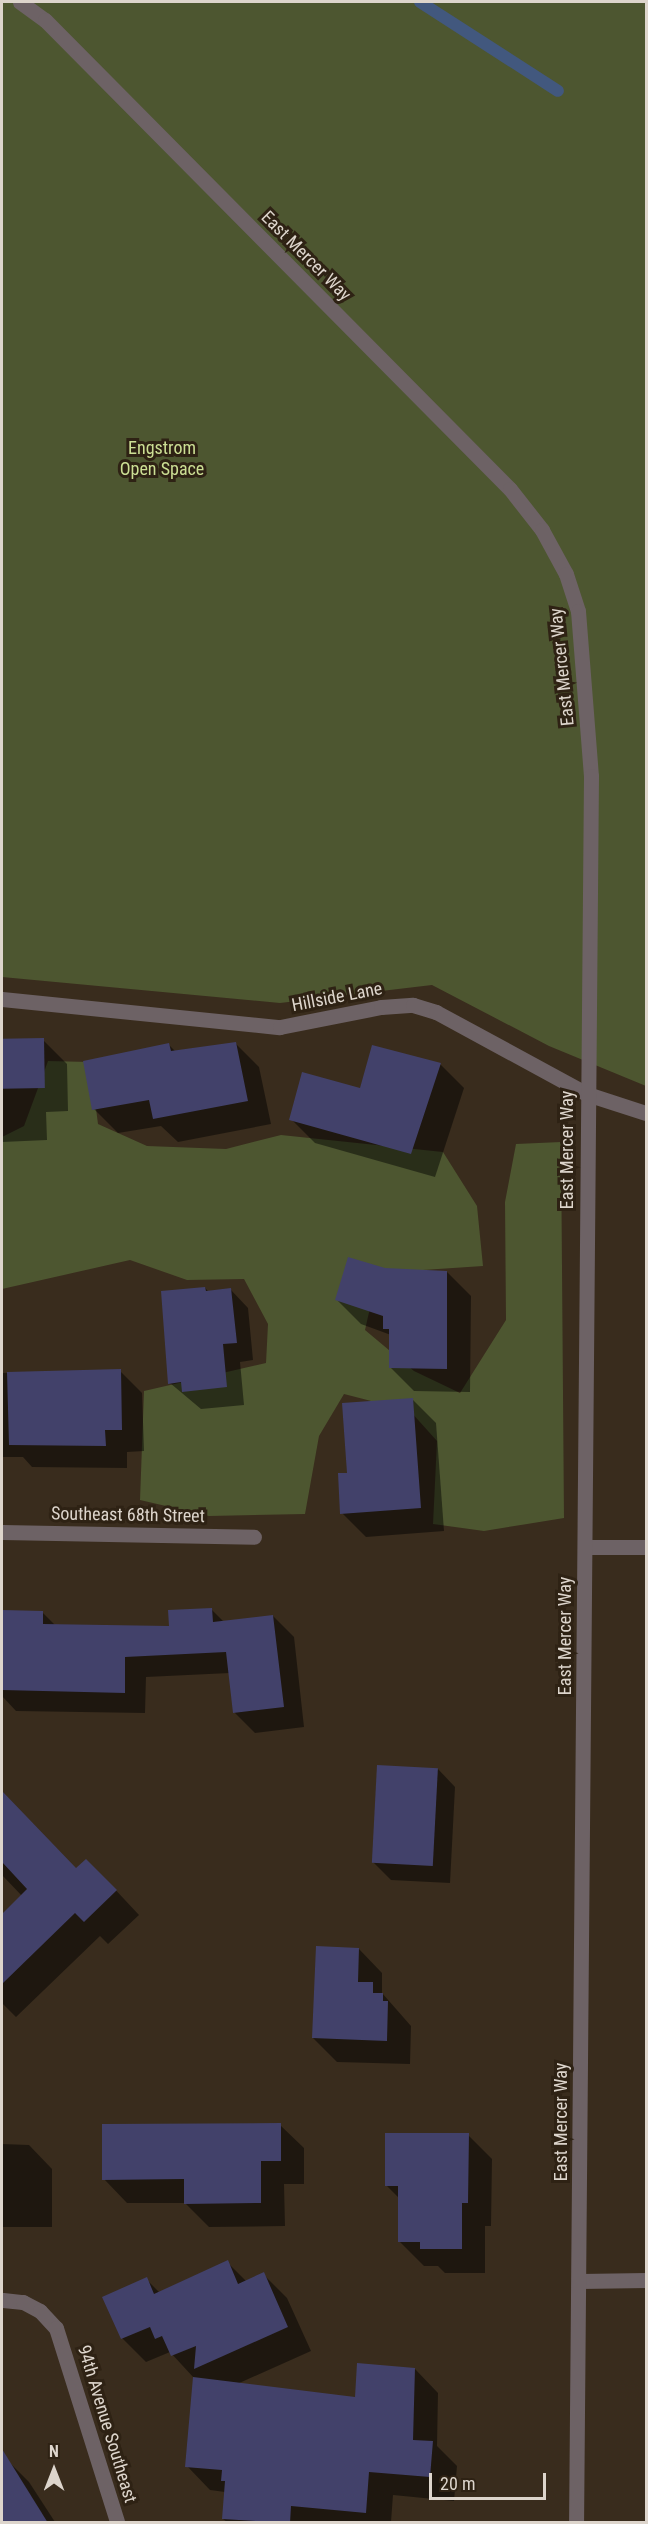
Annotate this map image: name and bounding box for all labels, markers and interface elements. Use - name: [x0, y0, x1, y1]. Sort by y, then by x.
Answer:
- street label: East Mercer Way: [257, 207, 355, 305]
- park label: Engstrom Open Space: [120, 438, 204, 480]
- street label: East Mercer Way: [545, 607, 579, 727]
- street label: Hillside Lane: [290, 978, 384, 1016]
- street label: East Mercer Way: [556, 1091, 578, 1209]
- street label: Southeast 68th Street: [51, 1503, 205, 1527]
- street label: East Mercer Way: [554, 1577, 576, 1695]
- street label: East Mercer Way: [550, 2063, 572, 2181]
- street label: 94th Avenue Southeast: [73, 2343, 141, 2505]
- north arrow: [24, 2440, 84, 2500]
- text: N: [49, 2442, 59, 2461]
- scale bar: [432, 2461, 549, 2499]
- text: 20 m: [440, 2473, 475, 2494]

